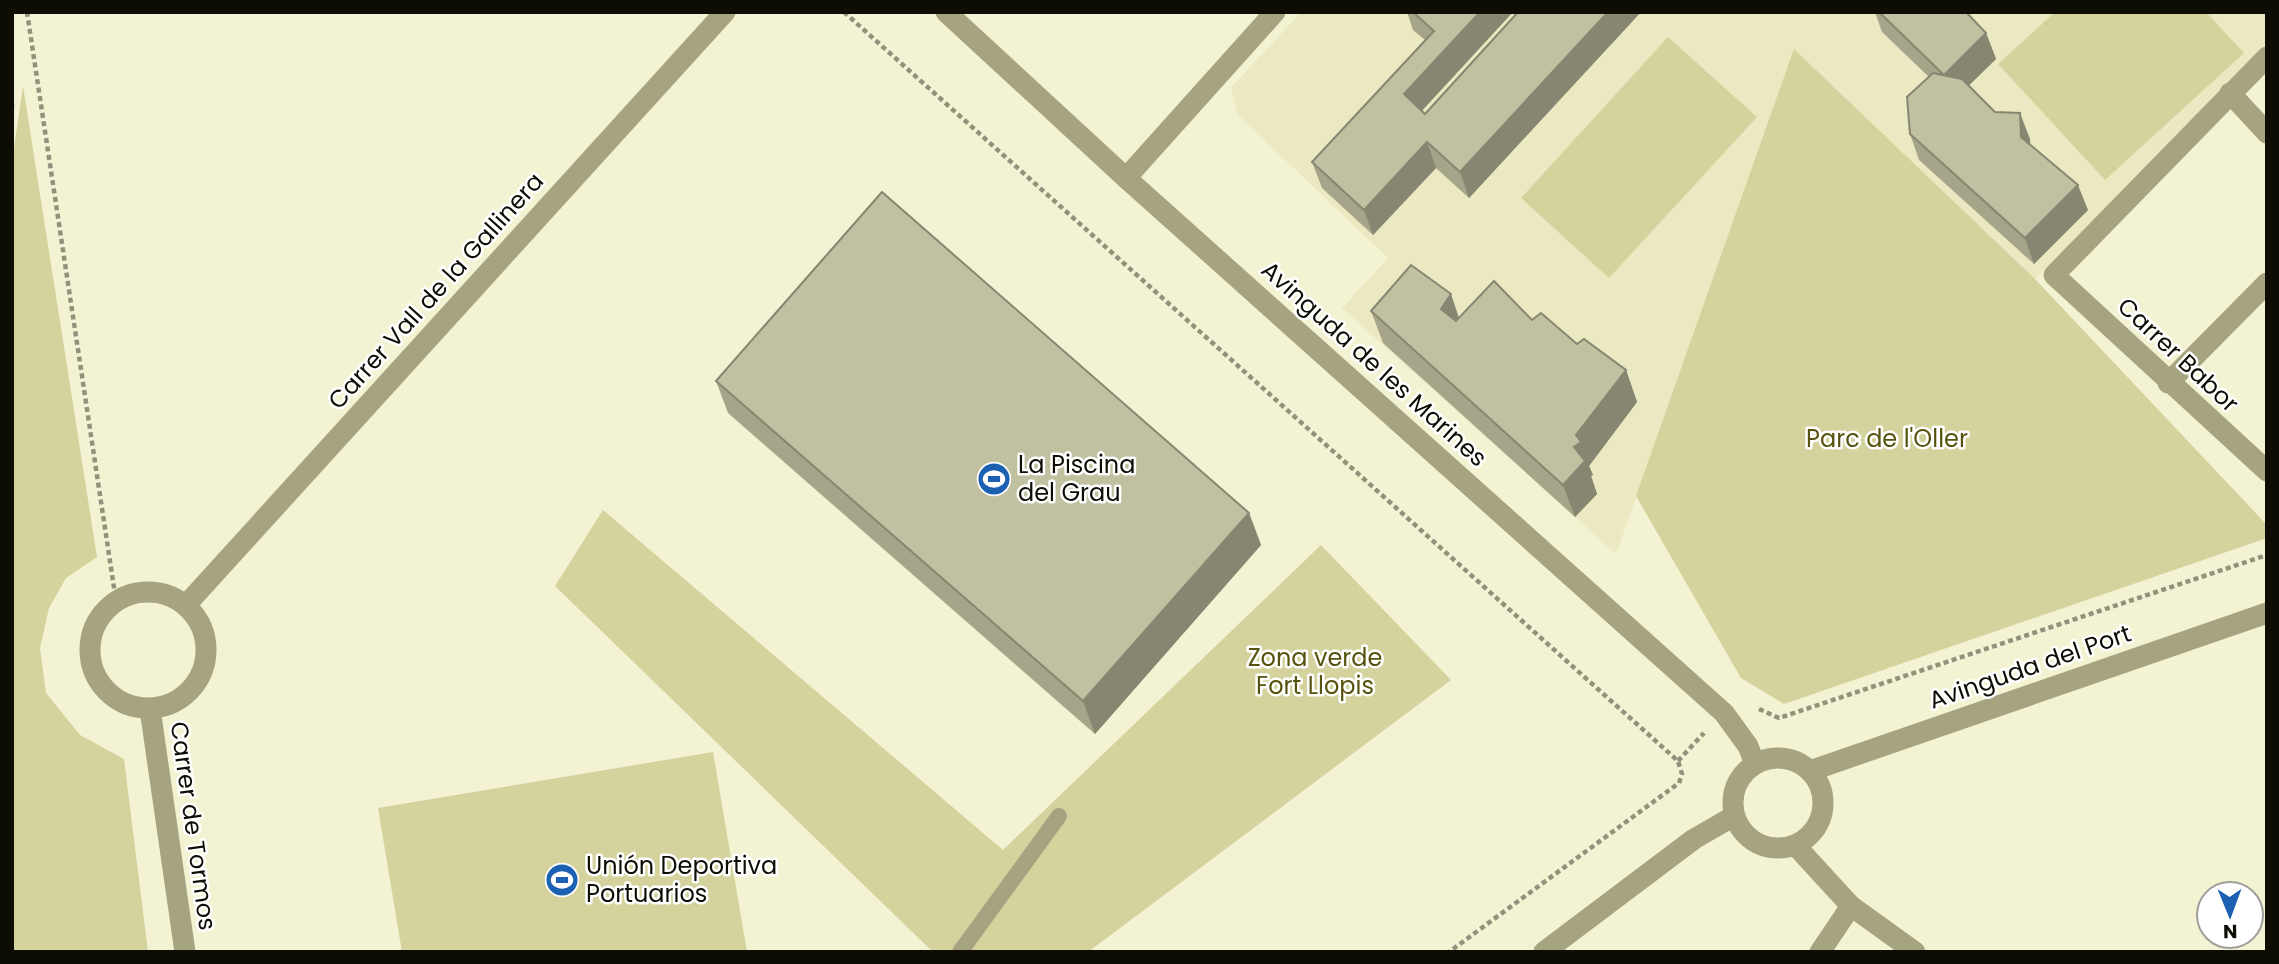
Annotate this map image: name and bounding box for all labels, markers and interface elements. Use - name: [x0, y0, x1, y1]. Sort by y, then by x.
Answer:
- street label: Carrer Vall de la Gallinera: [320, 165, 551, 416]
- street label: Avinguda de les Marines: [1254, 253, 1494, 474]
- street label: Carrer Babor: [2111, 290, 2246, 419]
- park label: Parc de l'Oller: [1806, 422, 1968, 455]
- place label: La Piscina del Grau: [1018, 448, 1135, 509]
- sports icon: La Piscina del Grau: [975, 460, 1013, 498]
- street label: Avinguda del Port: [1924, 616, 2135, 717]
- park label: Zona verde Fort Llopis: [1248, 641, 1382, 702]
- street label: Carrer de Tormos: [163, 720, 224, 932]
- place label: Unión Deportiva Portuarios: [586, 849, 777, 910]
- sports icon: Unión Deportiva Portuarios: [543, 861, 581, 899]
- north arrow: [2195, 880, 2265, 950]
- text: N: [2223, 918, 2238, 945]

